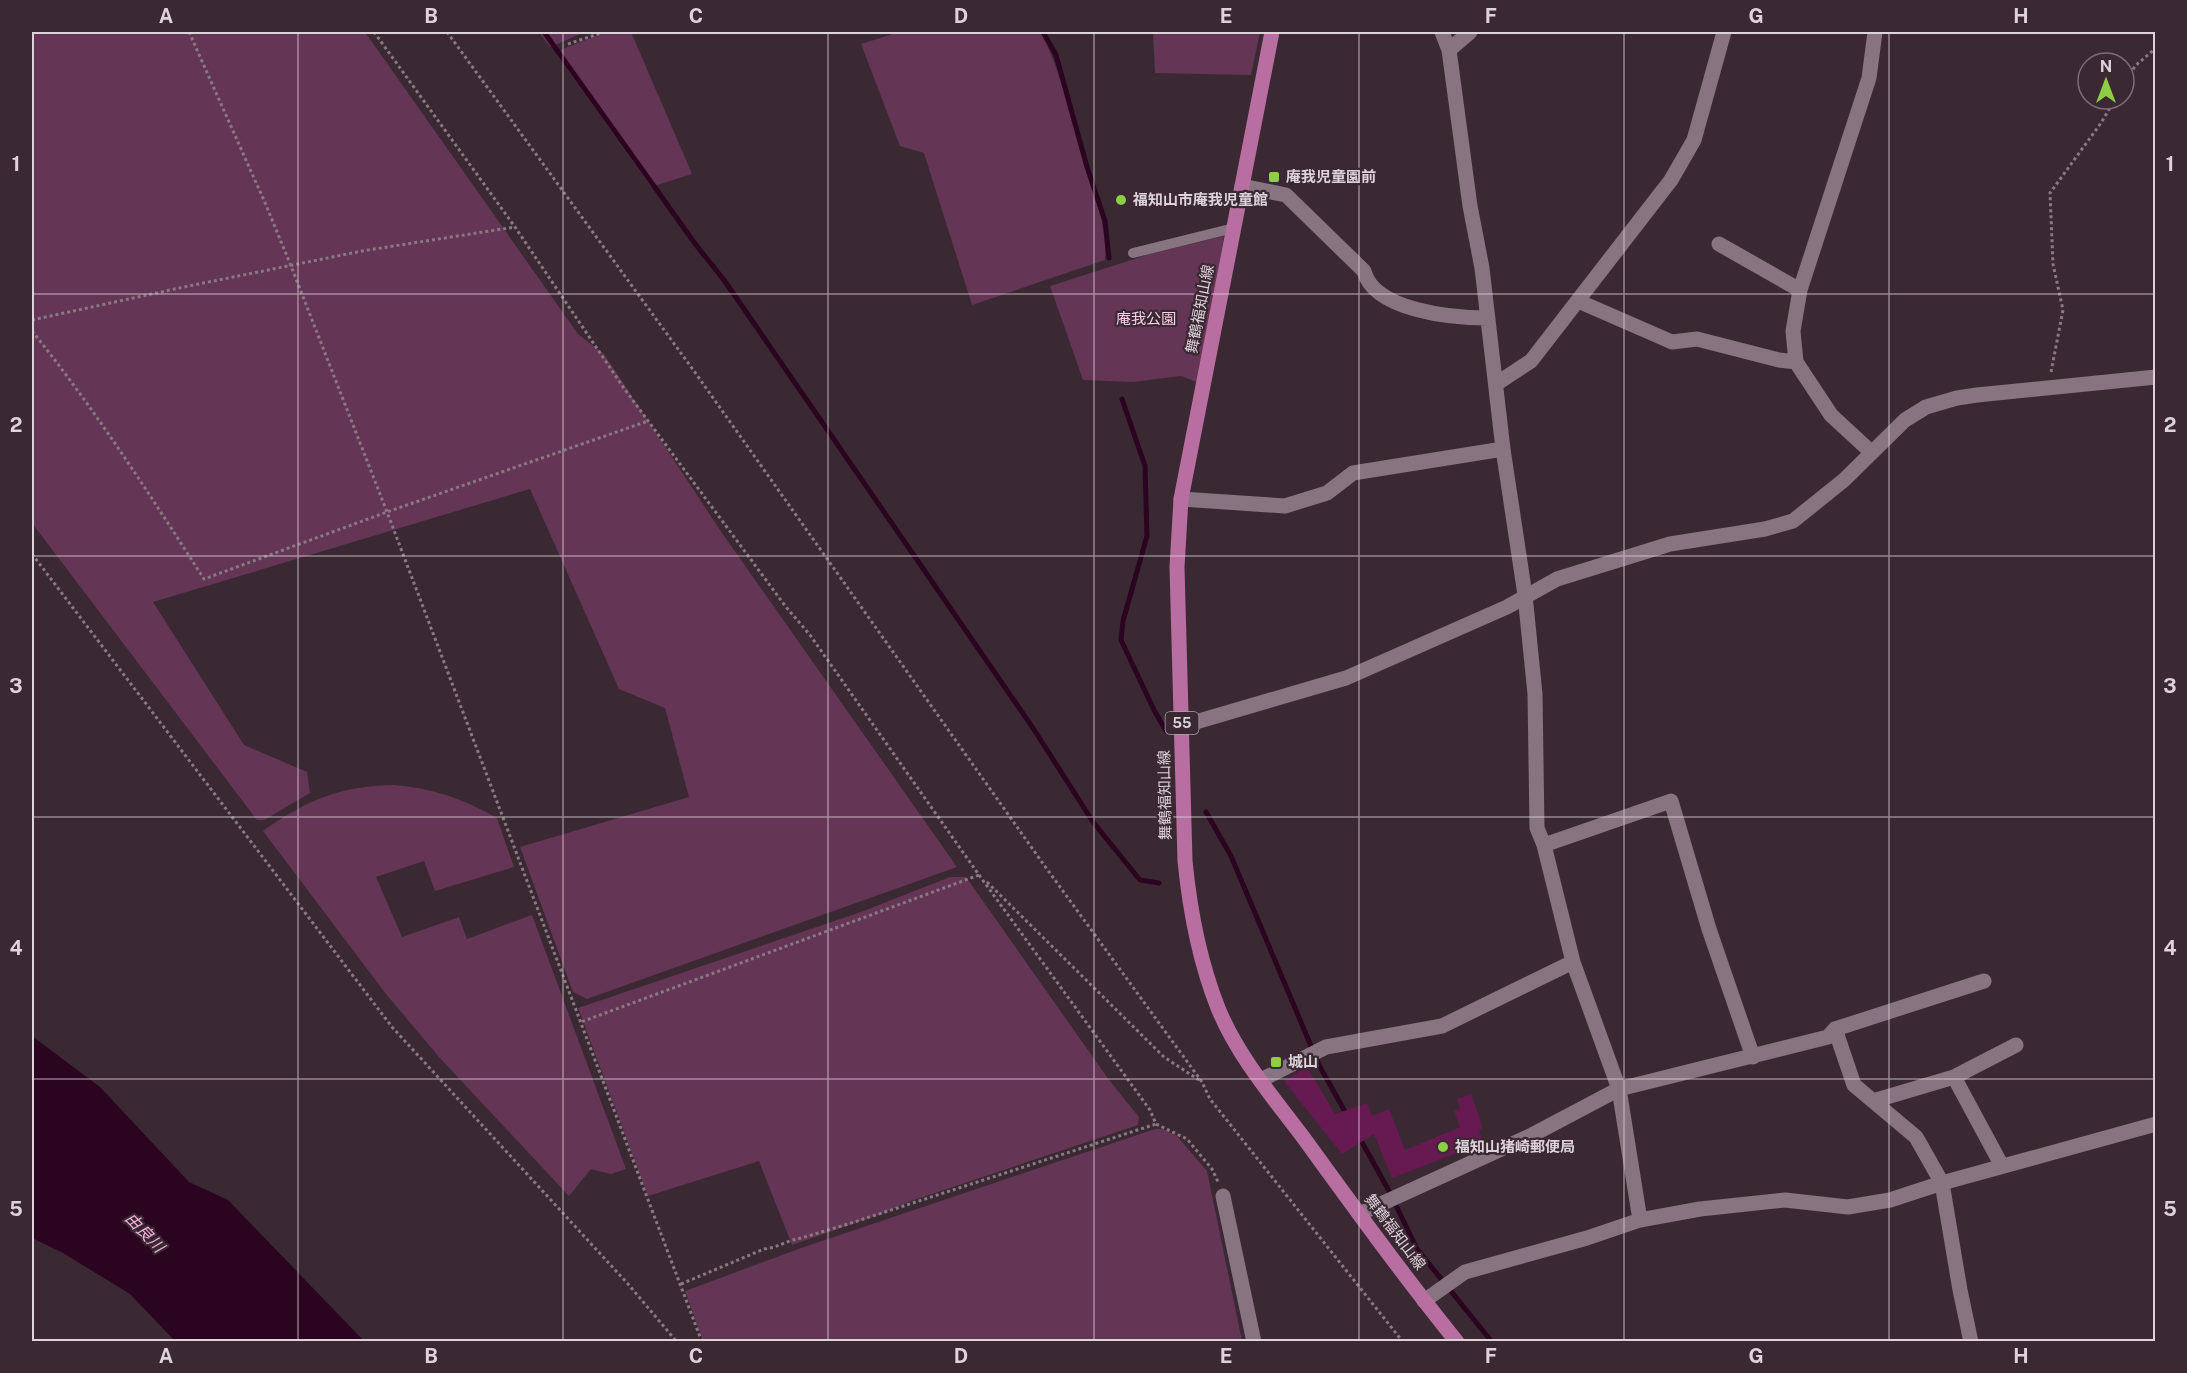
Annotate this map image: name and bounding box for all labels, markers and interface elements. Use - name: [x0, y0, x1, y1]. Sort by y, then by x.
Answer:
- text: A: [159, 4, 173, 28]
- text: B: [424, 4, 438, 28]
- text: C: [689, 4, 703, 28]
- text: D: [954, 4, 968, 28]
- text: E: [1220, 4, 1232, 28]
- text: F: [1485, 4, 1497, 28]
- text: G: [1748, 4, 1764, 28]
- text: H: [2013, 4, 2029, 28]
- north arrow: [2076, 51, 2136, 111]
- text: N: [2100, 57, 2112, 76]
- text: 1: [12, 152, 20, 176]
- text: 1: [2166, 152, 2174, 176]
- place label: 庵我児童園前: [1286, 168, 1376, 185]
- marker: 庵我児童園前: [1267, 170, 1281, 184]
- place label: 福知山市庵我児童館: [1132, 191, 1268, 208]
- marker: 福知山市庵我児童館: [1114, 193, 1128, 207]
- street label: 舞鶴福知山線: [1183, 263, 1216, 355]
- park label: 庵我公園: [1116, 310, 1176, 327]
- text: 2: [10, 413, 22, 437]
- text: 2: [2164, 413, 2176, 437]
- text: 3: [9, 674, 23, 698]
- text: 3: [2163, 674, 2177, 698]
- road number: 55: [1166, 712, 1198, 734]
- street label: 舞鶴福知山線: [1155, 750, 1174, 840]
- text: 4: [9, 936, 23, 960]
- text: 4: [2163, 936, 2177, 960]
- place label: 城山: [1288, 1053, 1318, 1070]
- marker: 城山: [1269, 1055, 1283, 1069]
- place label: 福知山猪崎郵便局: [1454, 1138, 1575, 1155]
- marker: 福知山猪崎郵便局: [1436, 1140, 1450, 1154]
- street label: 舞鶴福知山線: [1362, 1191, 1429, 1273]
- text: 5: [9, 1197, 23, 1221]
- text: 5: [2163, 1197, 2177, 1221]
- water label: 由良川: [121, 1208, 170, 1258]
- text: A: [159, 1344, 173, 1368]
- text: B: [424, 1344, 438, 1368]
- text: C: [689, 1344, 703, 1368]
- text: D: [954, 1344, 968, 1368]
- text: E: [1220, 1344, 1232, 1368]
- text: F: [1485, 1344, 1497, 1368]
- text: G: [1748, 1344, 1764, 1368]
- text: H: [2013, 1344, 2029, 1368]

